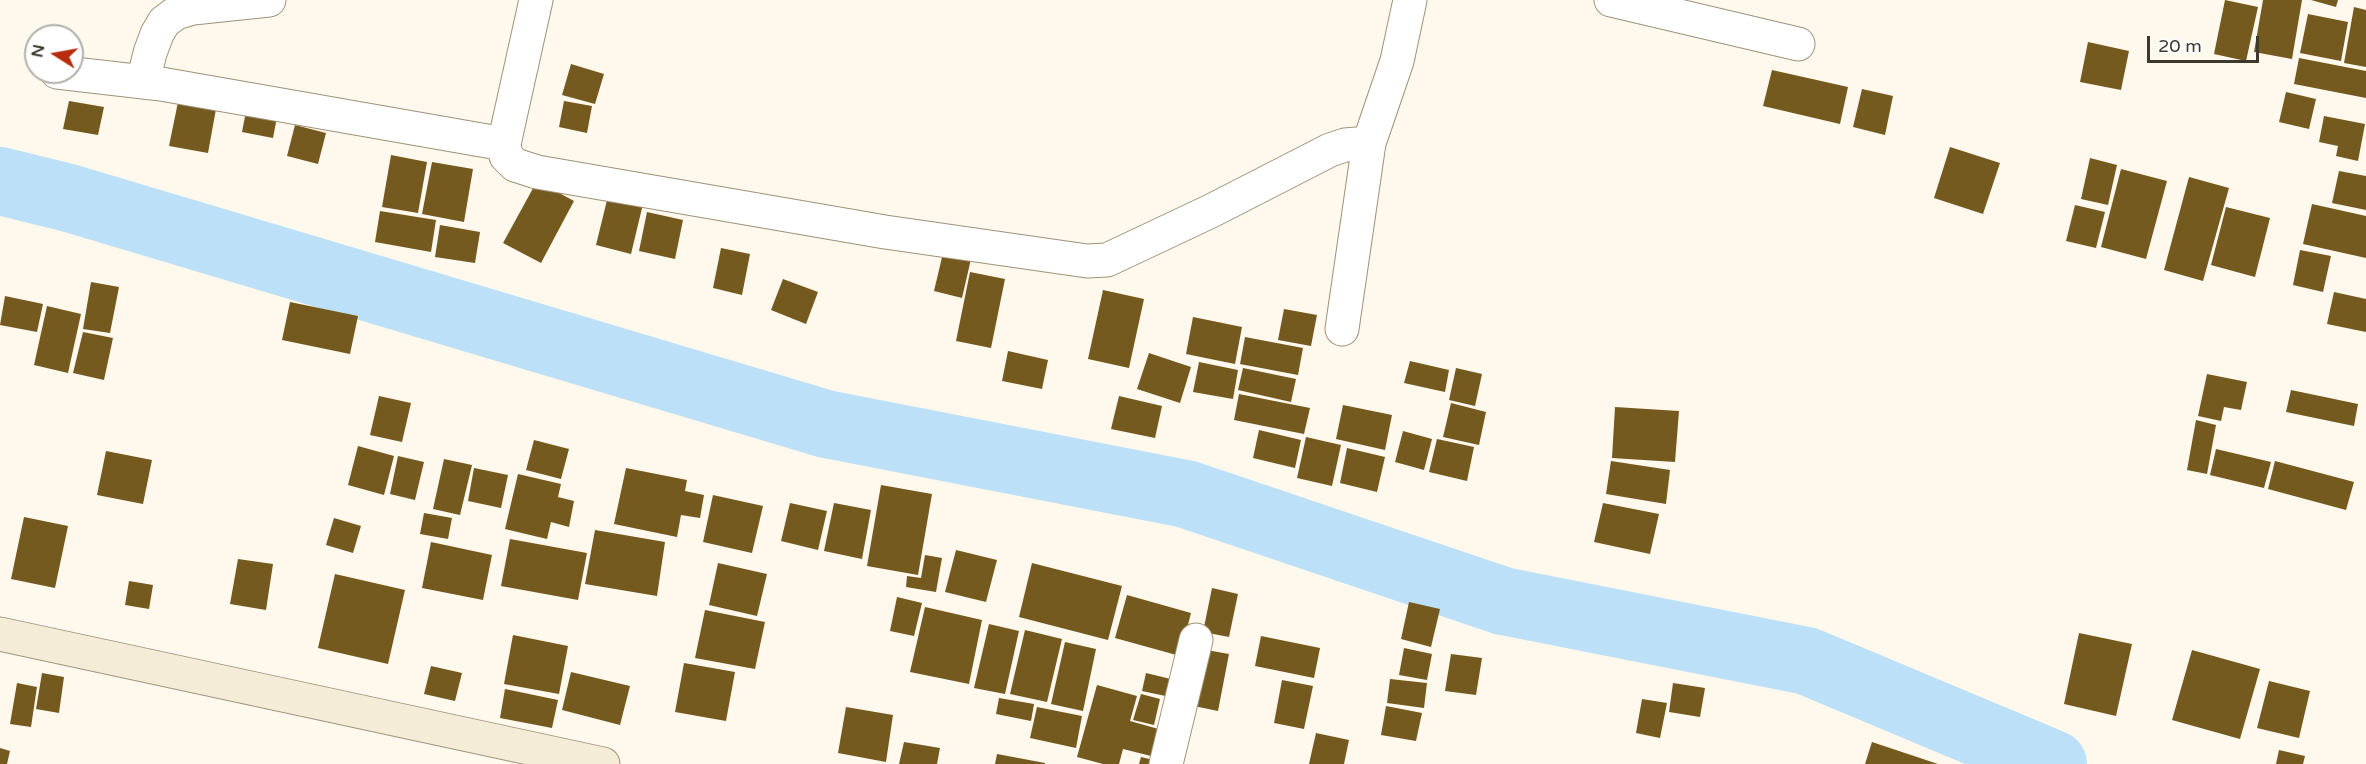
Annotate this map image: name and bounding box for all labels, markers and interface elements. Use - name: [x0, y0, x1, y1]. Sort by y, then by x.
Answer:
- north arrow: [24, 24, 84, 84]
- scale bar: [2150, 24, 2262, 62]
- text: 20 m: [2158, 35, 2202, 57]
- text: N: [27, 43, 49, 59]

